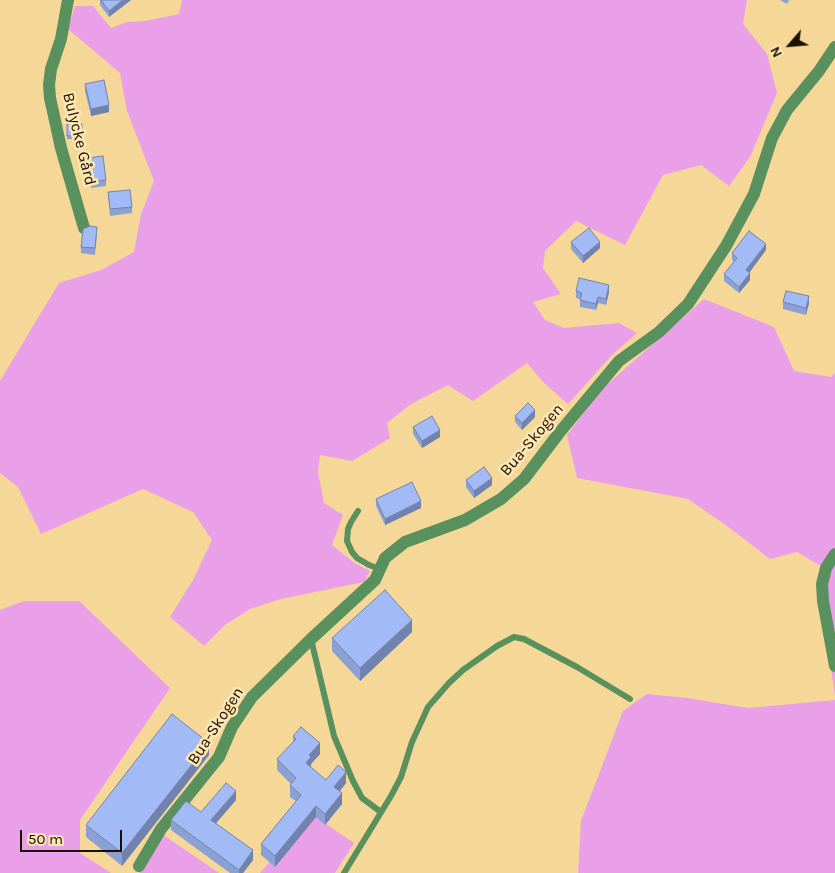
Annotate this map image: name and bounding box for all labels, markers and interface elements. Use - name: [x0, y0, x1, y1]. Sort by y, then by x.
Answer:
- north arrow: [765, 20, 815, 70]
- text: N: [766, 44, 786, 60]
- street label: Bulycke Gård: [58, 90, 100, 188]
- street label: Bua-Skogen: [496, 400, 568, 480]
- street label: Bua-Skogen: [184, 684, 248, 768]
- scale bar: [22, 820, 125, 852]
- text: 50 m: [28, 830, 63, 848]

